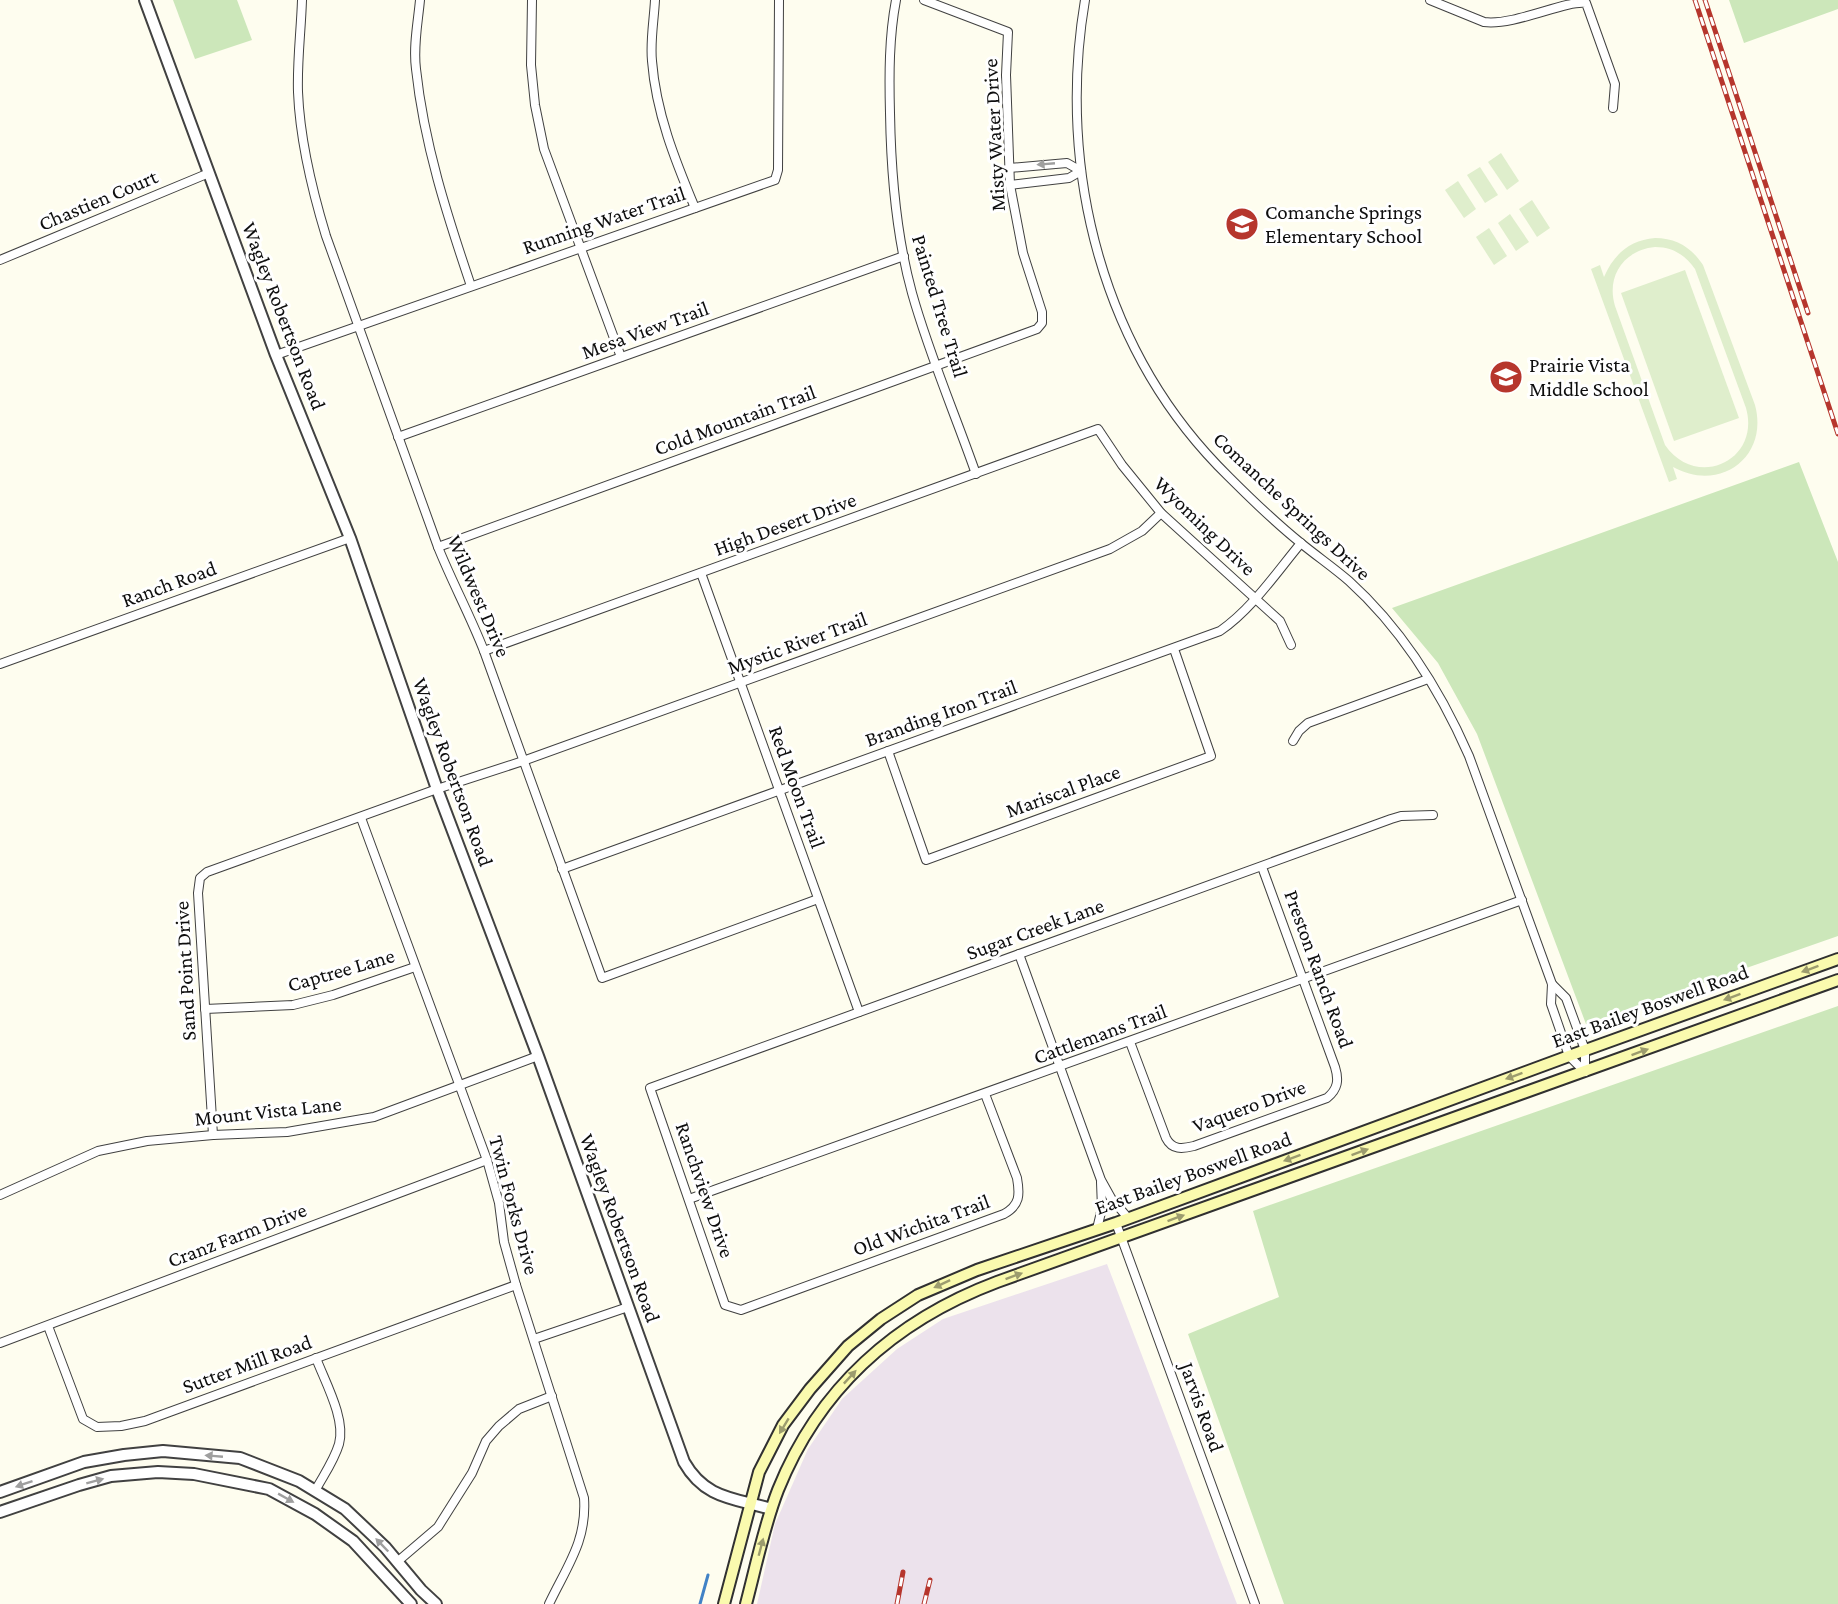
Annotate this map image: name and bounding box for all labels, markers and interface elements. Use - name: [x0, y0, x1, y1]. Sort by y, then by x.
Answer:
- street label: Misty Water Drive: [978, 58, 1010, 212]
- one-way arrow: [1037, 159, 1056, 169]
- street label: Chastien Court: [35, 164, 162, 236]
- street label: Running Water Trail: [519, 181, 689, 259]
- place label: Comanche Springs Elementary School: [1265, 200, 1422, 248]
- school or university icon: Comanche Springs Elementary School: [1224, 206, 1260, 242]
- street label: Wagley Robertson Road: [237, 219, 331, 413]
- street label: Painted Tree Trail: [907, 232, 973, 380]
- street label: Mesa View Trail: [578, 296, 712, 364]
- place label: Prairie Vista Middle School: [1529, 353, 1649, 401]
- school or university icon: Prairie Vista Middle School: [1488, 359, 1524, 395]
- street label: Cold Mountain Trail: [651, 380, 819, 460]
- street label: Comanche Springs Drive: [1208, 427, 1376, 585]
- street label: Wyoming Drive: [1149, 471, 1261, 581]
- street label: High Desert Drive: [711, 487, 859, 561]
- street label: Wildwest Drive: [442, 531, 516, 661]
- street label: Ranch Road: [118, 556, 220, 612]
- street label: Mystic River Trail: [724, 607, 870, 679]
- street label: Wagley Robertson Road: [408, 674, 498, 870]
- street label: Branding Iron Trail: [862, 674, 1020, 752]
- street label: Red Moon Trail: [764, 723, 830, 851]
- street label: Mariscal Place: [1003, 759, 1123, 823]
- street label: Preston Ranch Road: [1279, 887, 1359, 1051]
- street label: Sugar Creek Lane: [963, 893, 1107, 965]
- street label: Sand Point Drive: [169, 901, 201, 1041]
- street label: Captree Lane: [285, 943, 397, 997]
- street label: East Bailey Boswell Road: [1548, 959, 1752, 1053]
- one-way arrow: [1801, 965, 1819, 975]
- one-way arrow: [1723, 992, 1741, 1002]
- street label: Cattlemans Trail: [1030, 999, 1170, 1069]
- one-way arrow: [1631, 1046, 1649, 1056]
- one-way arrow: [1505, 1071, 1523, 1081]
- street label: Vaquero Drive: [1189, 1074, 1309, 1138]
- street label: Mount Vista Lane: [193, 1091, 343, 1131]
- street label: Ranchview Drive: [671, 1119, 739, 1261]
- street label: East Bailey Boswell Road: [1091, 1126, 1295, 1220]
- street label: Wagley Robertson Road: [575, 1130, 665, 1326]
- street label: Twin Forks Drive: [484, 1133, 544, 1277]
- one-way arrow: [1351, 1147, 1369, 1156]
- one-way arrow: [1282, 1153, 1300, 1163]
- street label: Old Wichita Trail: [849, 1189, 993, 1261]
- street label: Cranz Farm Drive: [164, 1197, 310, 1273]
- one-way arrow: [1167, 1212, 1185, 1222]
- one-way arrow: [1005, 1270, 1023, 1280]
- one-way arrow: [933, 1279, 950, 1288]
- street label: Sutter Mill Road: [179, 1329, 315, 1399]
- street label: Jarvis Road: [1174, 1357, 1229, 1455]
- one-way arrow: [843, 1369, 857, 1384]
- one-way arrow: [778, 1418, 789, 1434]
- one-way arrow: [205, 1451, 224, 1461]
- one-way arrow: [86, 1475, 105, 1485]
- one-way arrow: [15, 1479, 33, 1489]
- one-way arrow: [278, 1493, 295, 1503]
- one-way arrow: [757, 1538, 767, 1557]
- one-way arrow: [376, 1539, 390, 1553]

